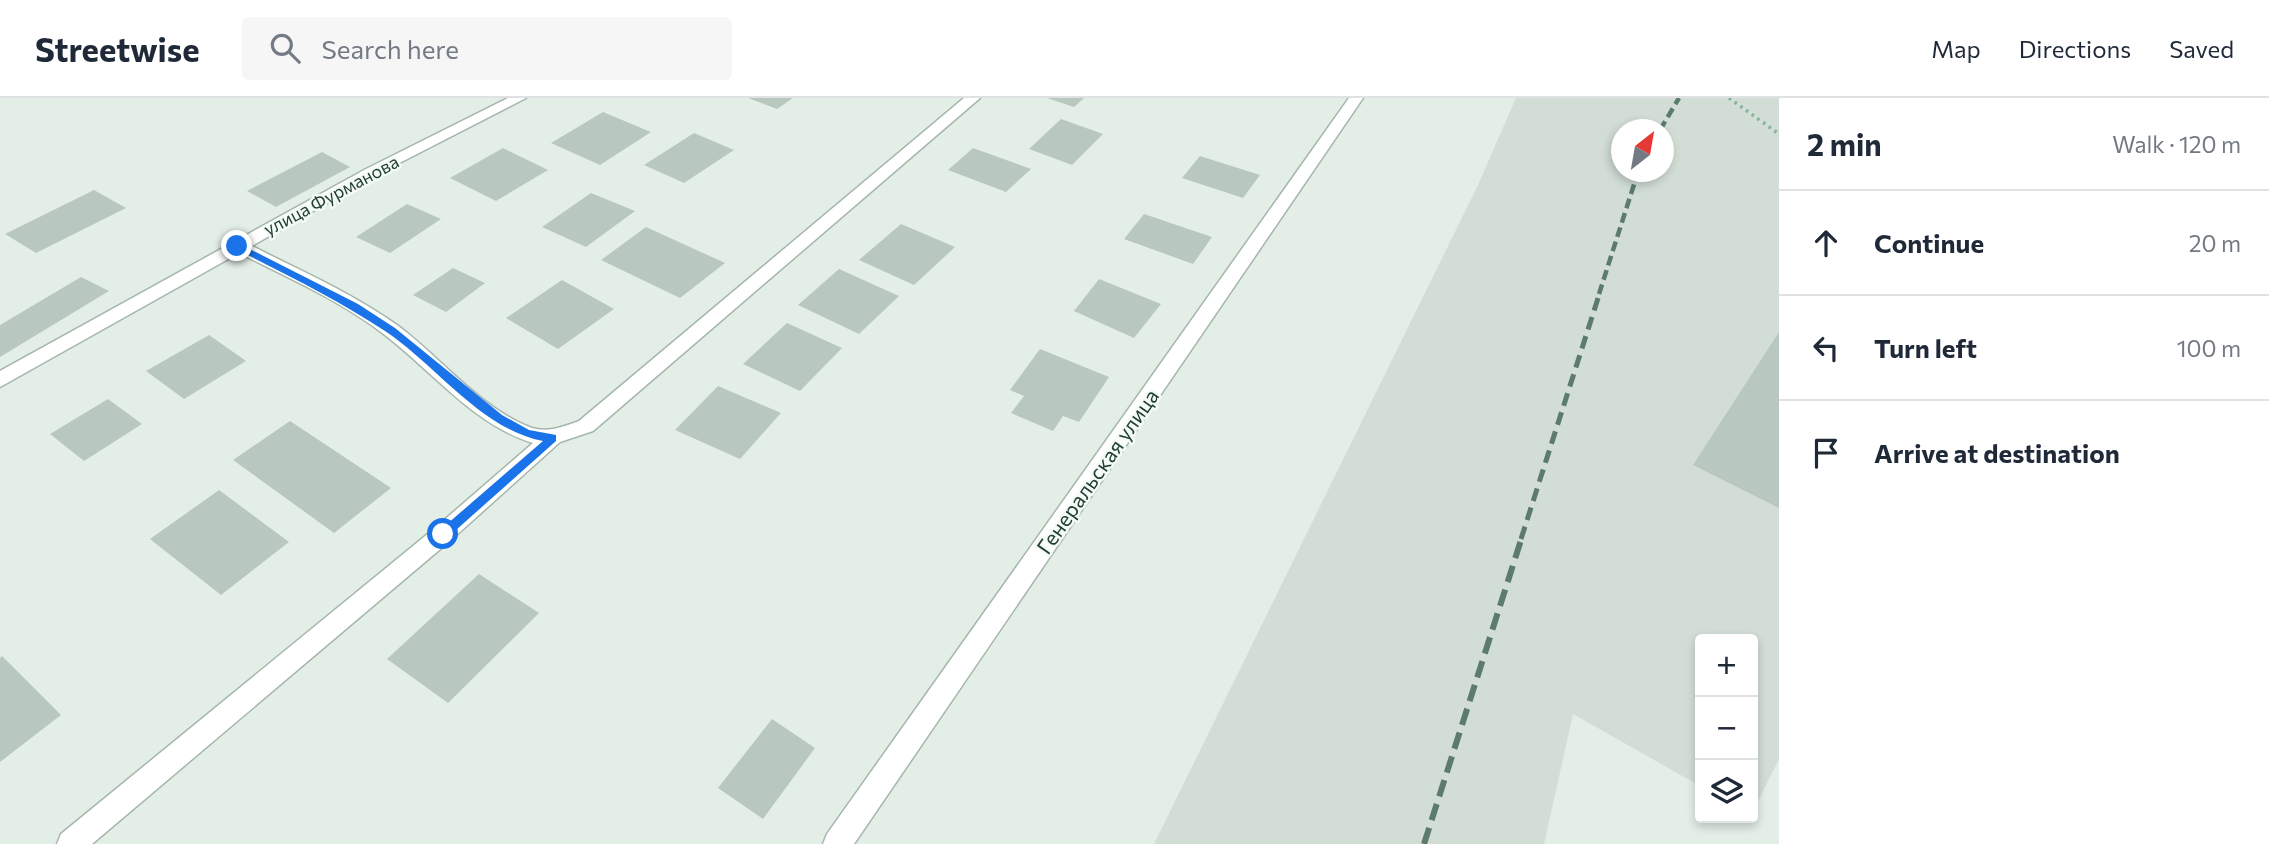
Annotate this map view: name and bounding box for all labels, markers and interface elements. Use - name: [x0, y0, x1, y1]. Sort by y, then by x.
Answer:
- search box: [242, 17, 732, 80]
- text: Streetwise: [35, 28, 200, 69]
- icon: search: [266, 29, 304, 67]
- text: Search here: [322, 33, 459, 64]
- text: Map: [1931, 34, 1981, 63]
- text: Directions: [2019, 34, 2131, 63]
- text: Saved: [2169, 34, 2234, 63]
- north arrow: [1611, 119, 1674, 182]
- text: 2 min: [1807, 125, 1882, 162]
- text: Walk · 120 m: [2112, 130, 2241, 158]
- street label: улица Фурманова: [260, 150, 402, 240]
- icon: ahead: [1807, 224, 1845, 262]
- text: Continue: [1874, 227, 1984, 258]
- text: 20 m: [2189, 229, 2241, 257]
- route end: [221, 230, 252, 261]
- icon: left: [1807, 329, 1845, 367]
- text: Turn left: [1874, 332, 1977, 363]
- text: 100 m: [2177, 334, 2241, 362]
- street label: Генеральская улица: [1031, 384, 1163, 558]
- icon: arrive: [1807, 434, 1845, 472]
- text: Arrive at destination: [1874, 437, 2120, 468]
- route start: [427, 518, 458, 549]
- map controls: [1695, 634, 1758, 823]
- button: +: [1695, 634, 1758, 697]
- button: −: [1695, 697, 1758, 760]
- button: layers: [1695, 760, 1758, 823]

